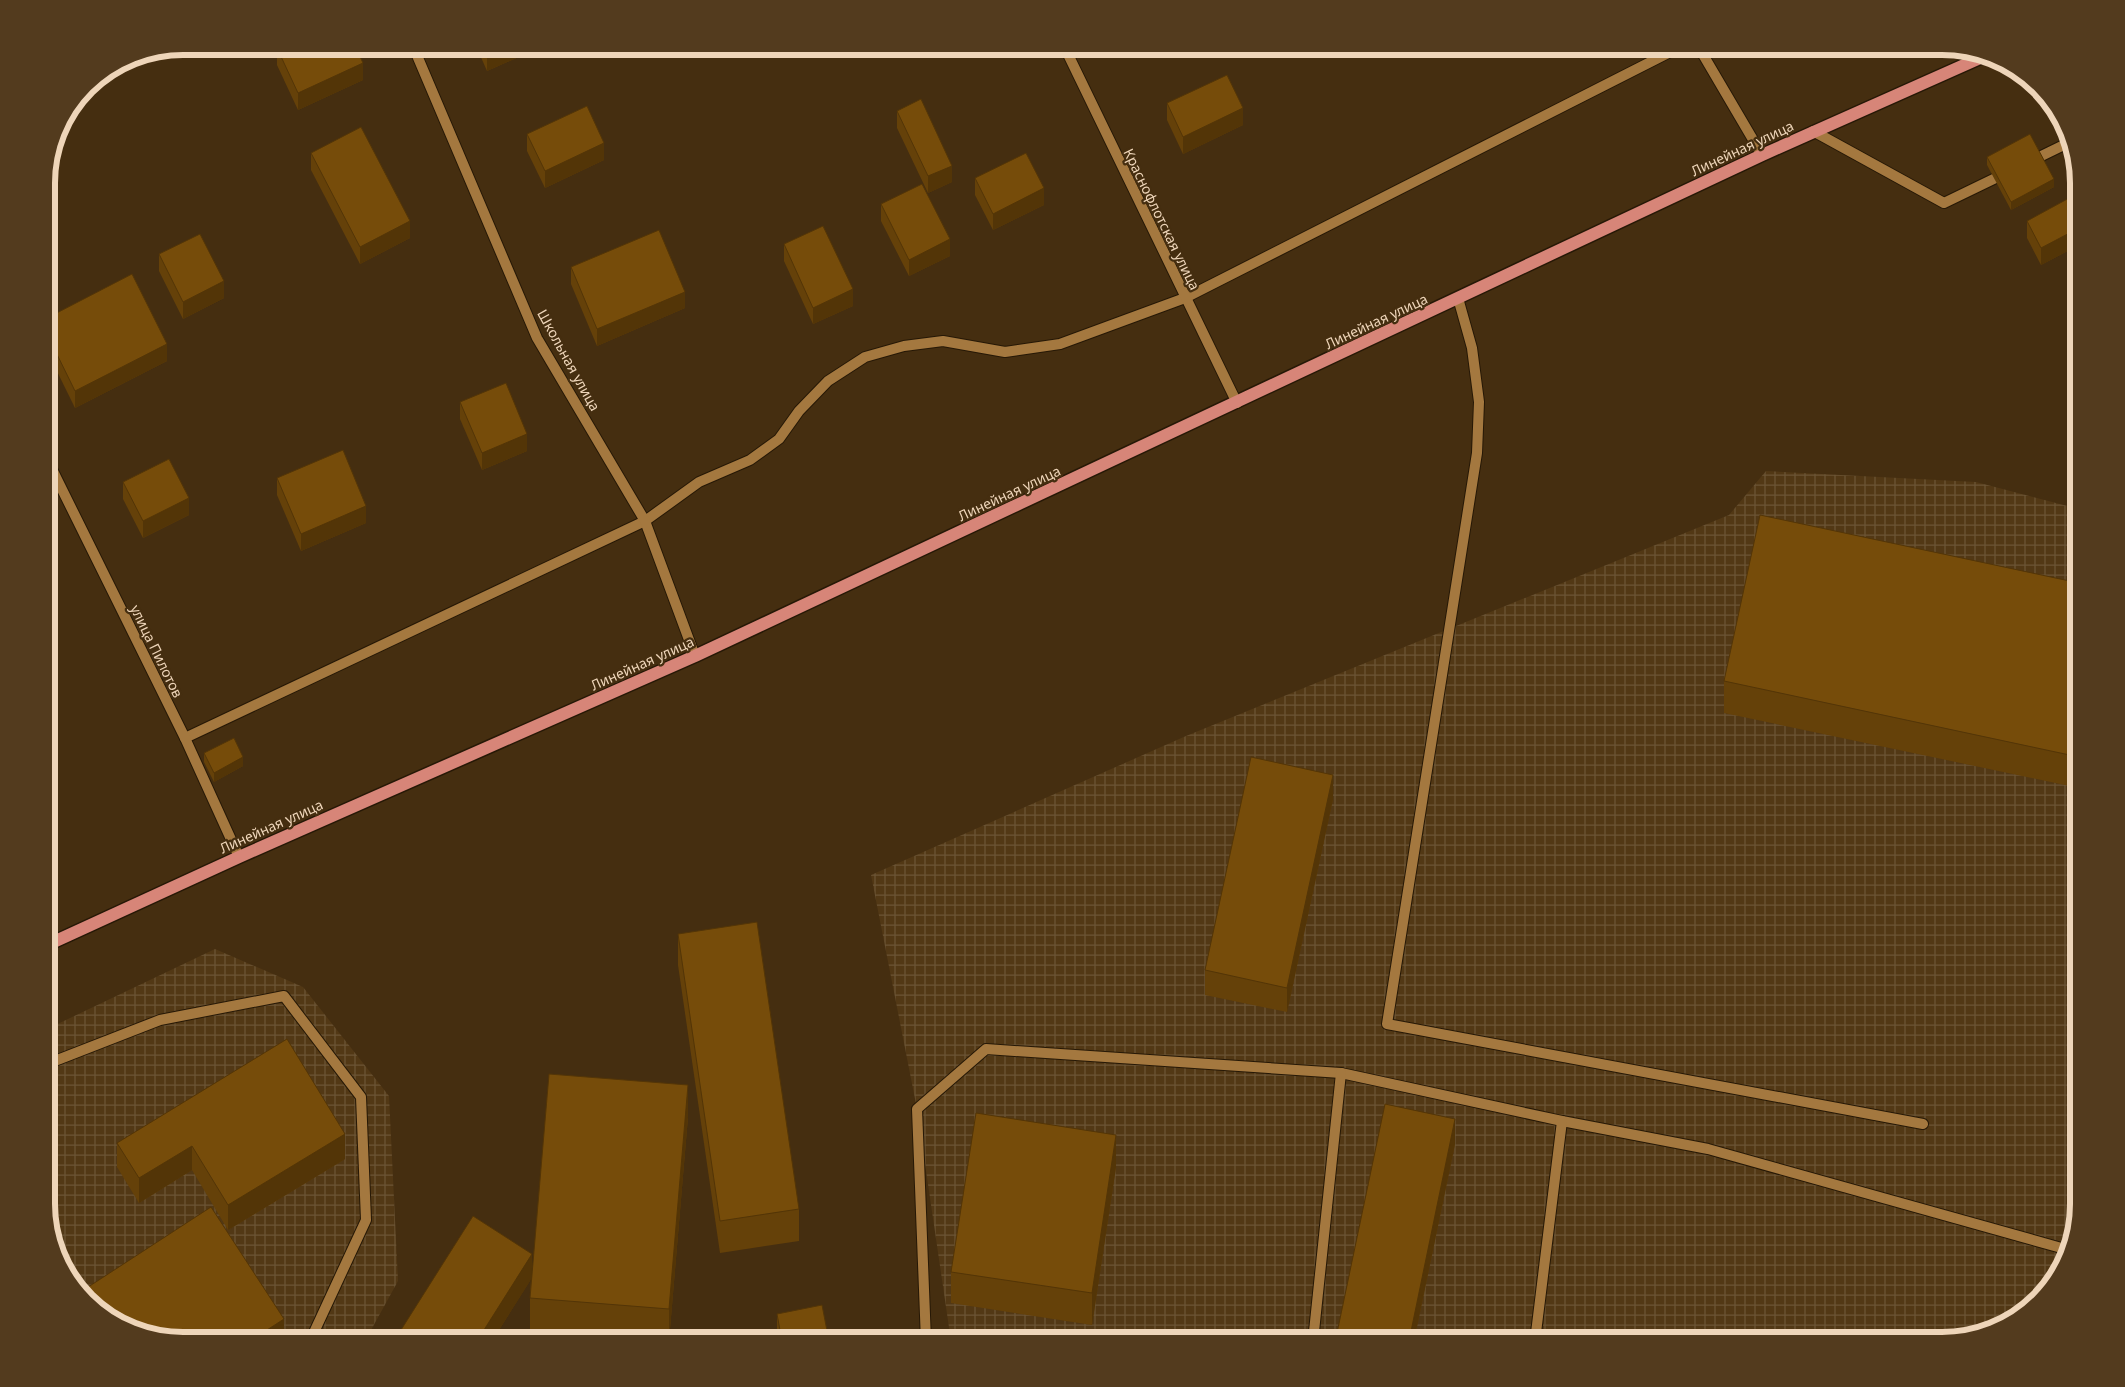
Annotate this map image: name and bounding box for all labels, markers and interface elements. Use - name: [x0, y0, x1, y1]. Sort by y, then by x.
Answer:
- street label: Линейная улица: [1688, 116, 1796, 180]
- street label: Краснофлотская улица: [1119, 145, 1205, 293]
- street label: Линейная улица: [1322, 289, 1430, 353]
- street label: Школьная улица: [533, 306, 605, 414]
- street label: Линейная улица: [955, 461, 1063, 525]
- street label: улица Пилотов: [126, 601, 188, 701]
- street label: Линейная улица: [587, 632, 697, 694]
- street label: Линейная улица: [216, 795, 326, 857]

